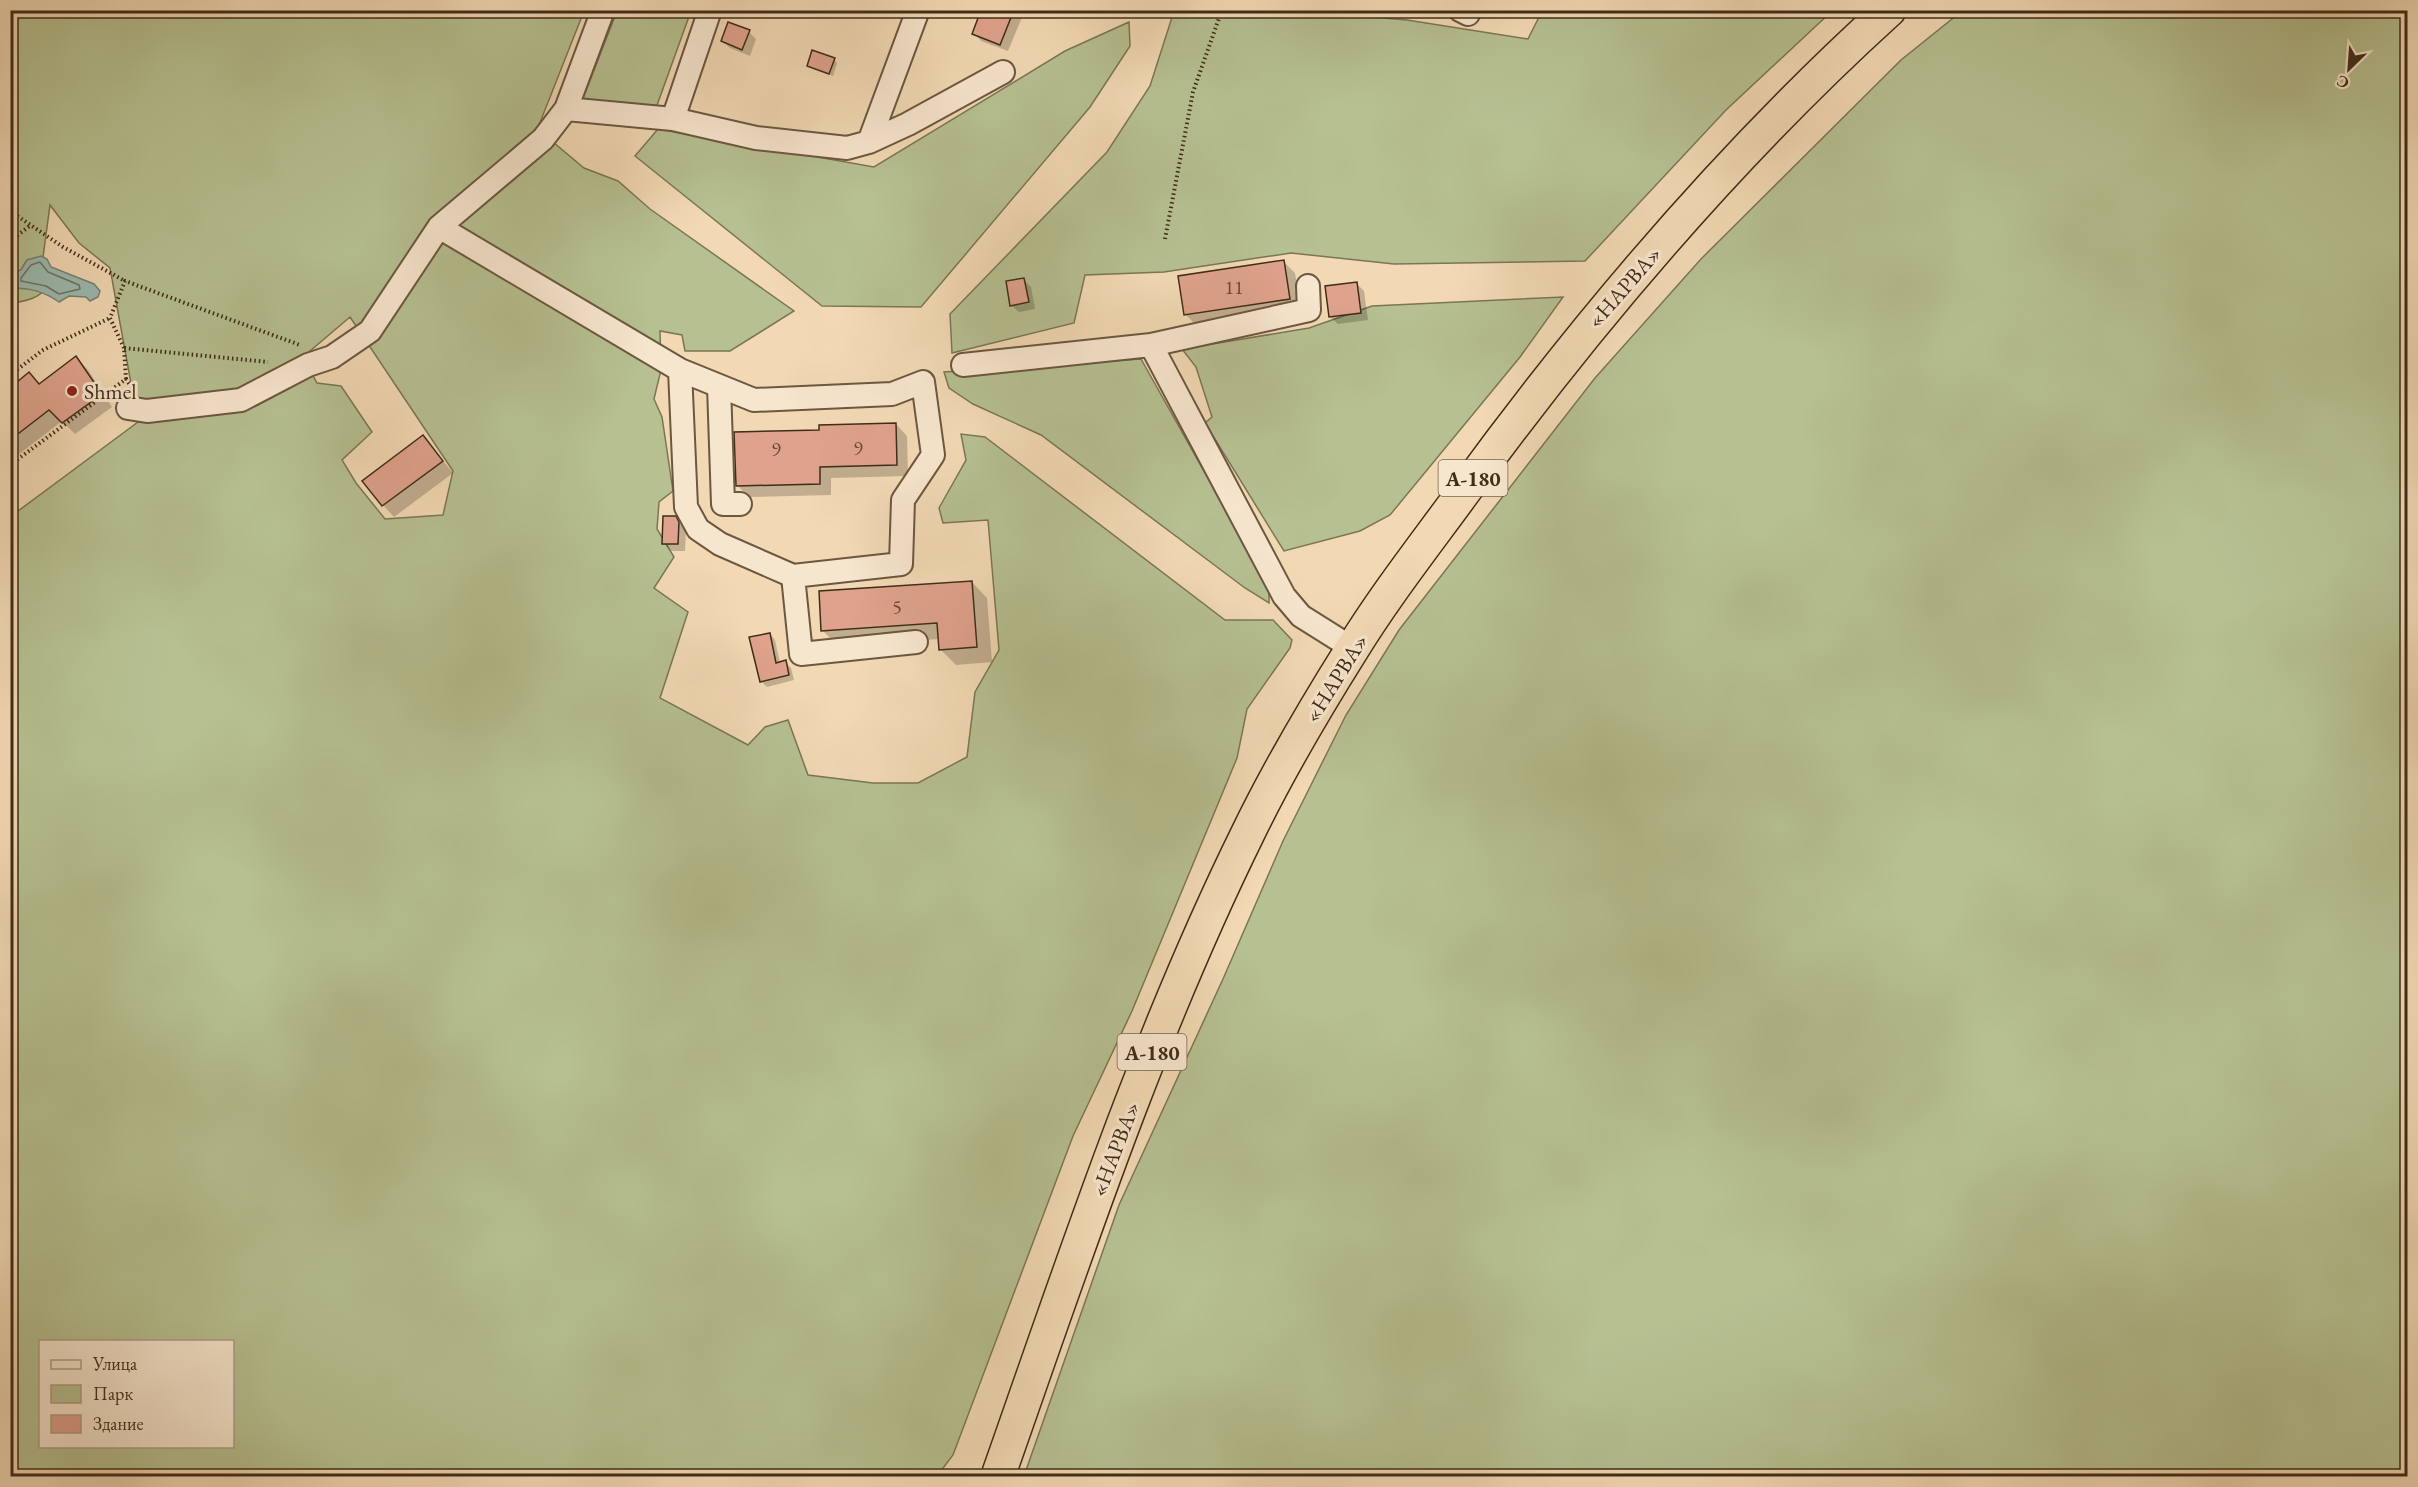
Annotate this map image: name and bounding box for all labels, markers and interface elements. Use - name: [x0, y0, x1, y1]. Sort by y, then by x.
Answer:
- north arrow: [2319, 39, 2379, 99]
- text: С: [2333, 70, 2352, 94]
- street label: «НАРВА»: [1580, 240, 1668, 334]
- house number: 11: [1224, 274, 1244, 300]
- place label: Shmel: [84, 377, 137, 406]
- marker: Shmel: [65, 384, 79, 398]
- house number: 9: [853, 435, 863, 461]
- house number: 9: [771, 436, 781, 462]
- road number: А-180: [1438, 460, 1508, 496]
- house number: 5: [892, 594, 902, 620]
- street label: «НАРВА»: [1297, 628, 1375, 728]
- road number: А-180: [1118, 1034, 1186, 1070]
- street label: «НАРВА»: [1084, 1097, 1146, 1201]
- legend: [39, 1340, 234, 1448]
- text: Улица: [92, 1352, 138, 1375]
- text: Парк: [93, 1382, 133, 1405]
- text: Здание: [93, 1412, 143, 1435]

